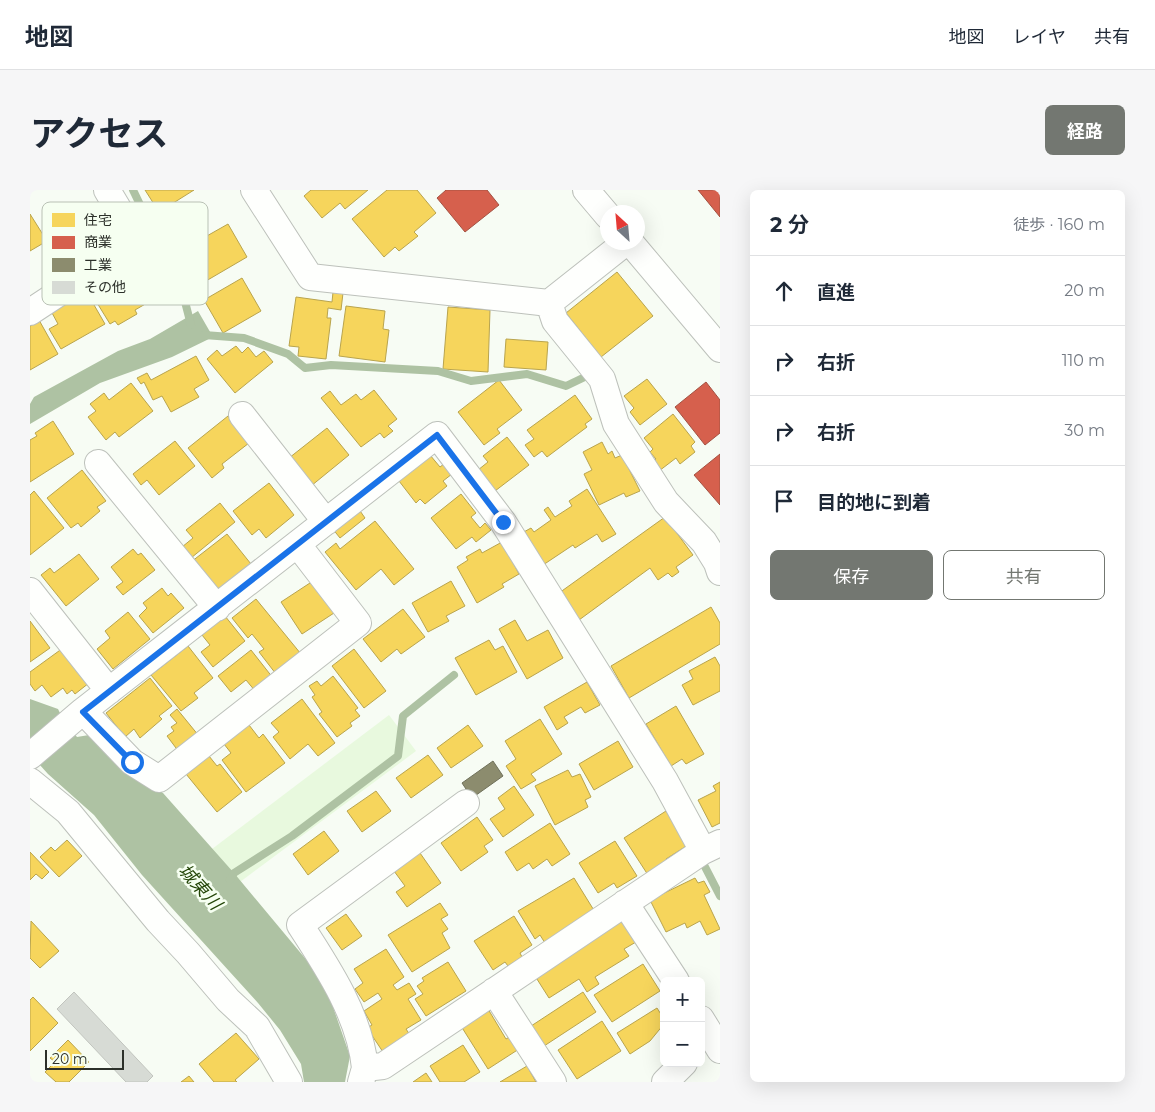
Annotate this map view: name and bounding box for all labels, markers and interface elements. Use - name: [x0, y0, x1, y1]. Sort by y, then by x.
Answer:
- text: 地図: [25, 22, 73, 51]
- text: 地図: [949, 26, 985, 48]
- text: レイヤ: [1013, 26, 1066, 48]
- text: 共有: [1094, 26, 1130, 48]
- button: 経路: [1045, 105, 1125, 155]
- text: アクセス: [30, 112, 168, 155]
- legend: [42, 202, 208, 305]
- north arrow: [600, 205, 645, 250]
- text: 住宅: [84, 211, 112, 229]
- text: 2 分: [770, 212, 809, 237]
- text: 徒歩 · 160 m: [1013, 215, 1105, 234]
- text: 商業: [84, 233, 112, 251]
- text: 工業: [84, 256, 112, 274]
- icon: ahead: [770, 277, 798, 305]
- text: その他: [84, 278, 126, 296]
- text: 直進: [817, 281, 855, 304]
- text: 20 m: [1064, 281, 1105, 300]
- icon: right: [770, 347, 798, 375]
- text: 右折: [817, 351, 855, 374]
- text: 110 m: [1062, 351, 1105, 370]
- icon: right: [770, 417, 798, 445]
- text: 右折: [817, 421, 855, 444]
- text: 30 m: [1064, 421, 1105, 440]
- icon: arrive: [770, 487, 798, 515]
- text: 目的地に到着: [817, 491, 931, 514]
- route end: [492, 511, 515, 534]
- button: 保存: [770, 550, 933, 600]
- button: 共有: [943, 550, 1105, 600]
- route start: [121, 751, 144, 774]
- water label: 城東川: [174, 860, 228, 916]
- map controls: [660, 977, 705, 1067]
- button: +: [660, 977, 705, 1022]
- button: −: [660, 1022, 705, 1067]
- scale bar: [45, 1047, 124, 1070]
- text: 20 m: [52, 1050, 88, 1068]

